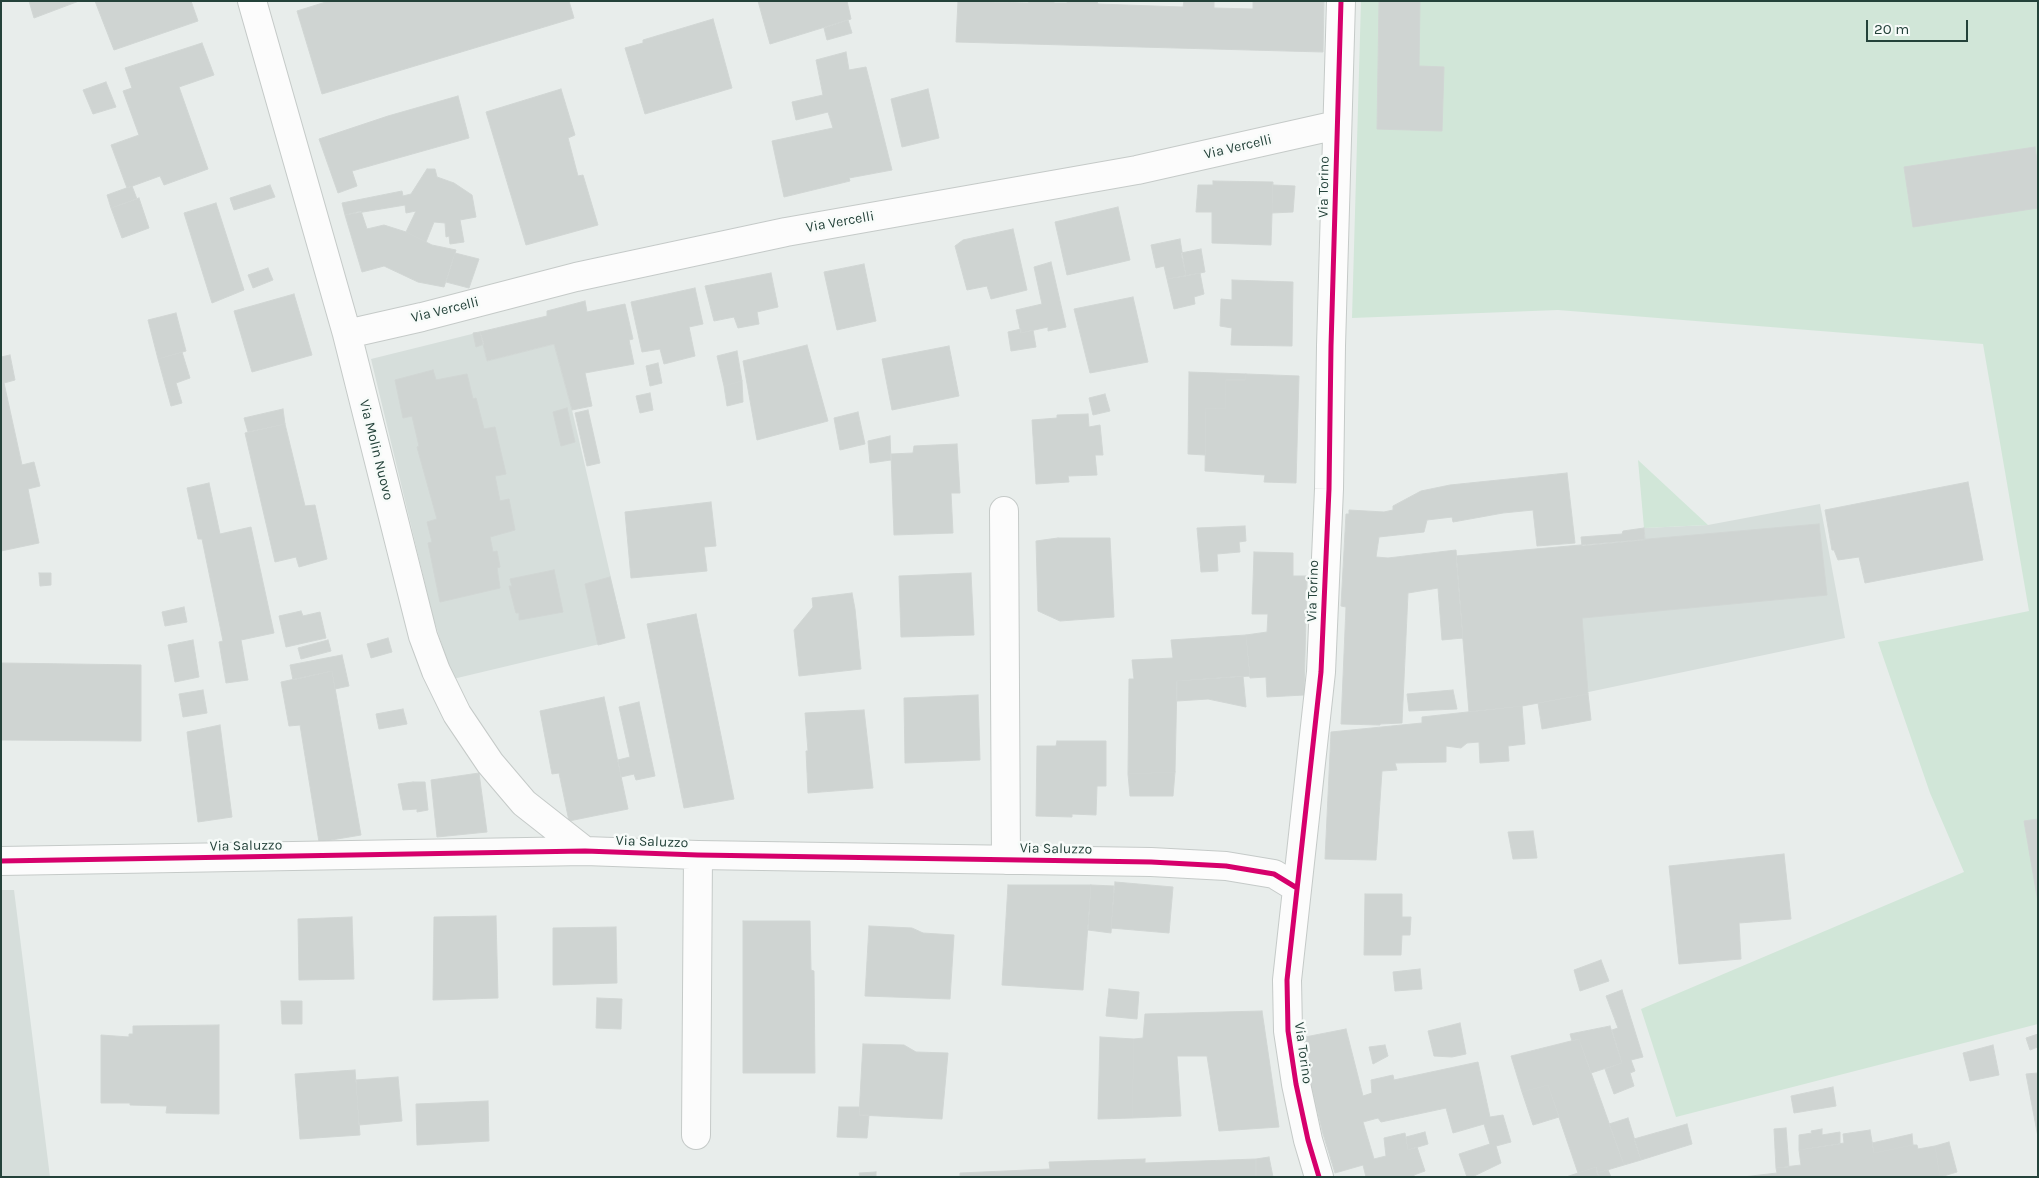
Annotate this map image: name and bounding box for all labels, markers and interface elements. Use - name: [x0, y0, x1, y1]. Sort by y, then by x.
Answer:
- scale bar: [1869, 10, 1972, 42]
- text: 20 m: [1874, 20, 1909, 38]
- street label: Via Vercelli: [1202, 131, 1274, 163]
- street label: Via Torino: [1315, 156, 1333, 218]
- street label: Via Vercelli: [804, 208, 876, 236]
- street label: Via Vercelli: [409, 293, 481, 327]
- street label: Via Molin Nuovo: [355, 398, 397, 502]
- street label: Via Torino: [1304, 560, 1322, 622]
- street label: Via Saluzzo: [615, 832, 689, 852]
- street label: Via Saluzzo: [210, 837, 282, 855]
- street label: Via Saluzzo: [1020, 840, 1092, 858]
- street label: Via Torino: [1290, 1021, 1316, 1085]

